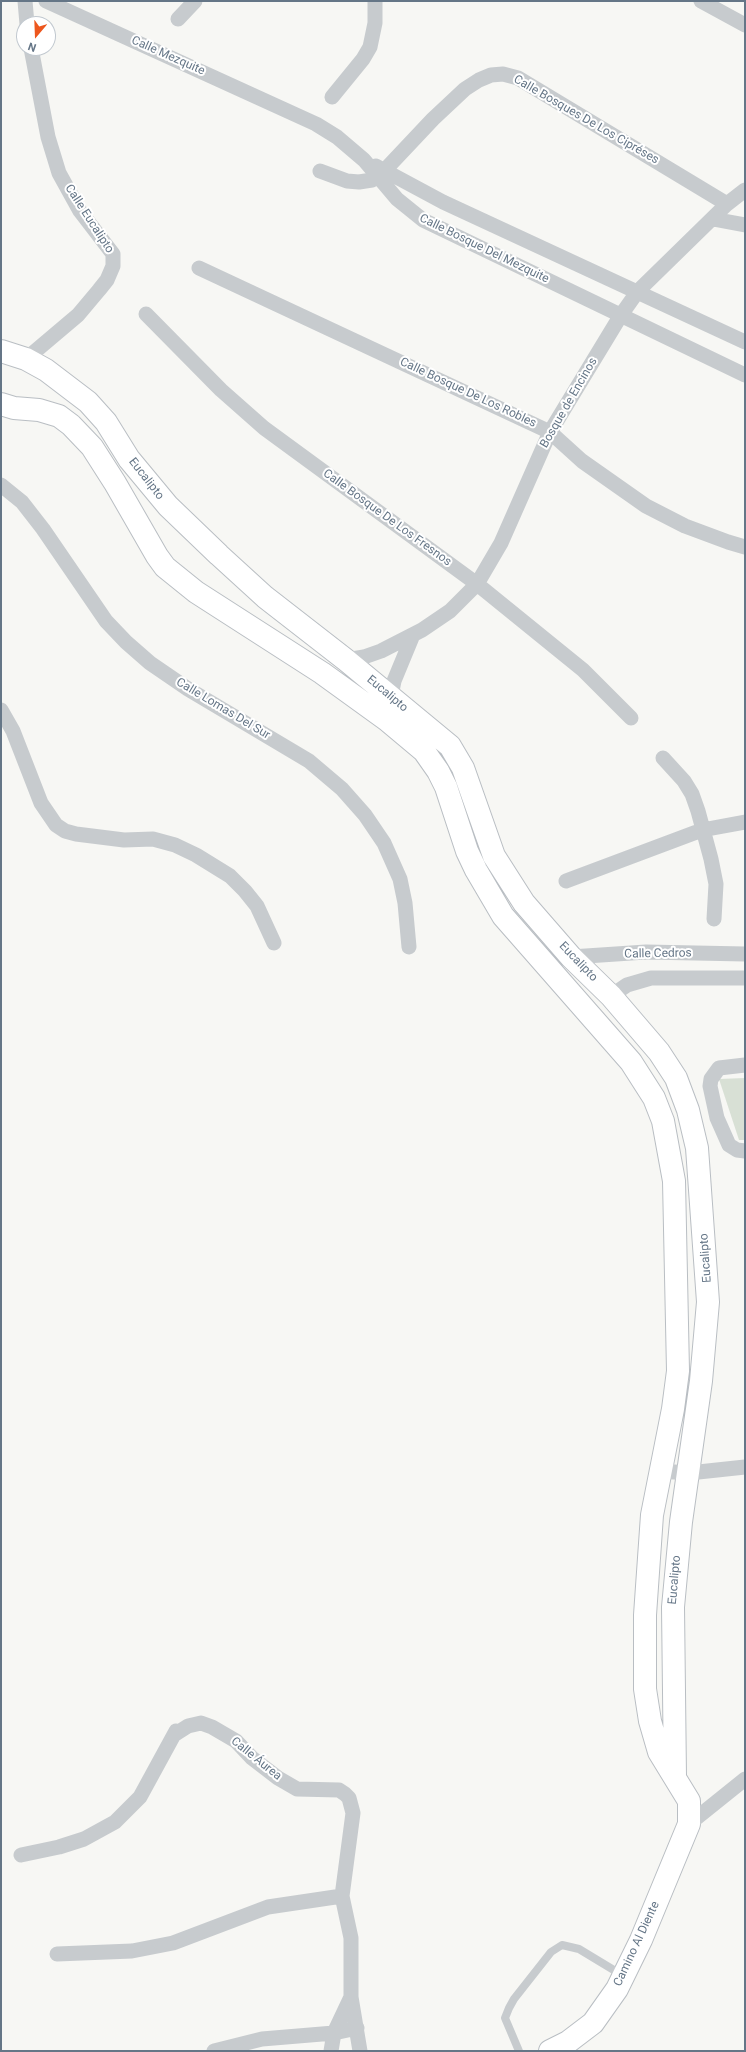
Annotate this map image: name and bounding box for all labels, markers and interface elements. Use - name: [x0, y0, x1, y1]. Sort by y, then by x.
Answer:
- north arrow: [16, 16, 56, 56]
- street label: Calle Mezquite: [129, 33, 207, 79]
- text: N: [26, 39, 38, 54]
- street label: Calle Bosques De Los Cipréses: [511, 72, 661, 168]
- street label: Calle Eucalipto: [61, 182, 117, 256]
- street label: Calle Bosque Del Mezquite: [417, 211, 551, 287]
- street label: Calle Bosque De Los Robles: [397, 355, 539, 431]
- street label: Bosque de Encinos: [537, 355, 601, 451]
- street label: Eucalipto: [125, 455, 167, 503]
- street label: Calle Bosque De Los Fresnos: [320, 467, 454, 569]
- street label: Eucalipto: [363, 673, 411, 715]
- street label: Calle Lomas Del Sur: [173, 675, 273, 743]
- street label: Eucalipto: [556, 939, 600, 985]
- street label: Calle Cedros: [624, 946, 692, 962]
- street label: Eucalipto: [697, 1233, 715, 1283]
- street label: Eucalipto: [666, 1555, 684, 1605]
- street label: Calle Áurea: [228, 1734, 284, 1784]
- street label: Camino Al Diente: [611, 1899, 663, 1989]

